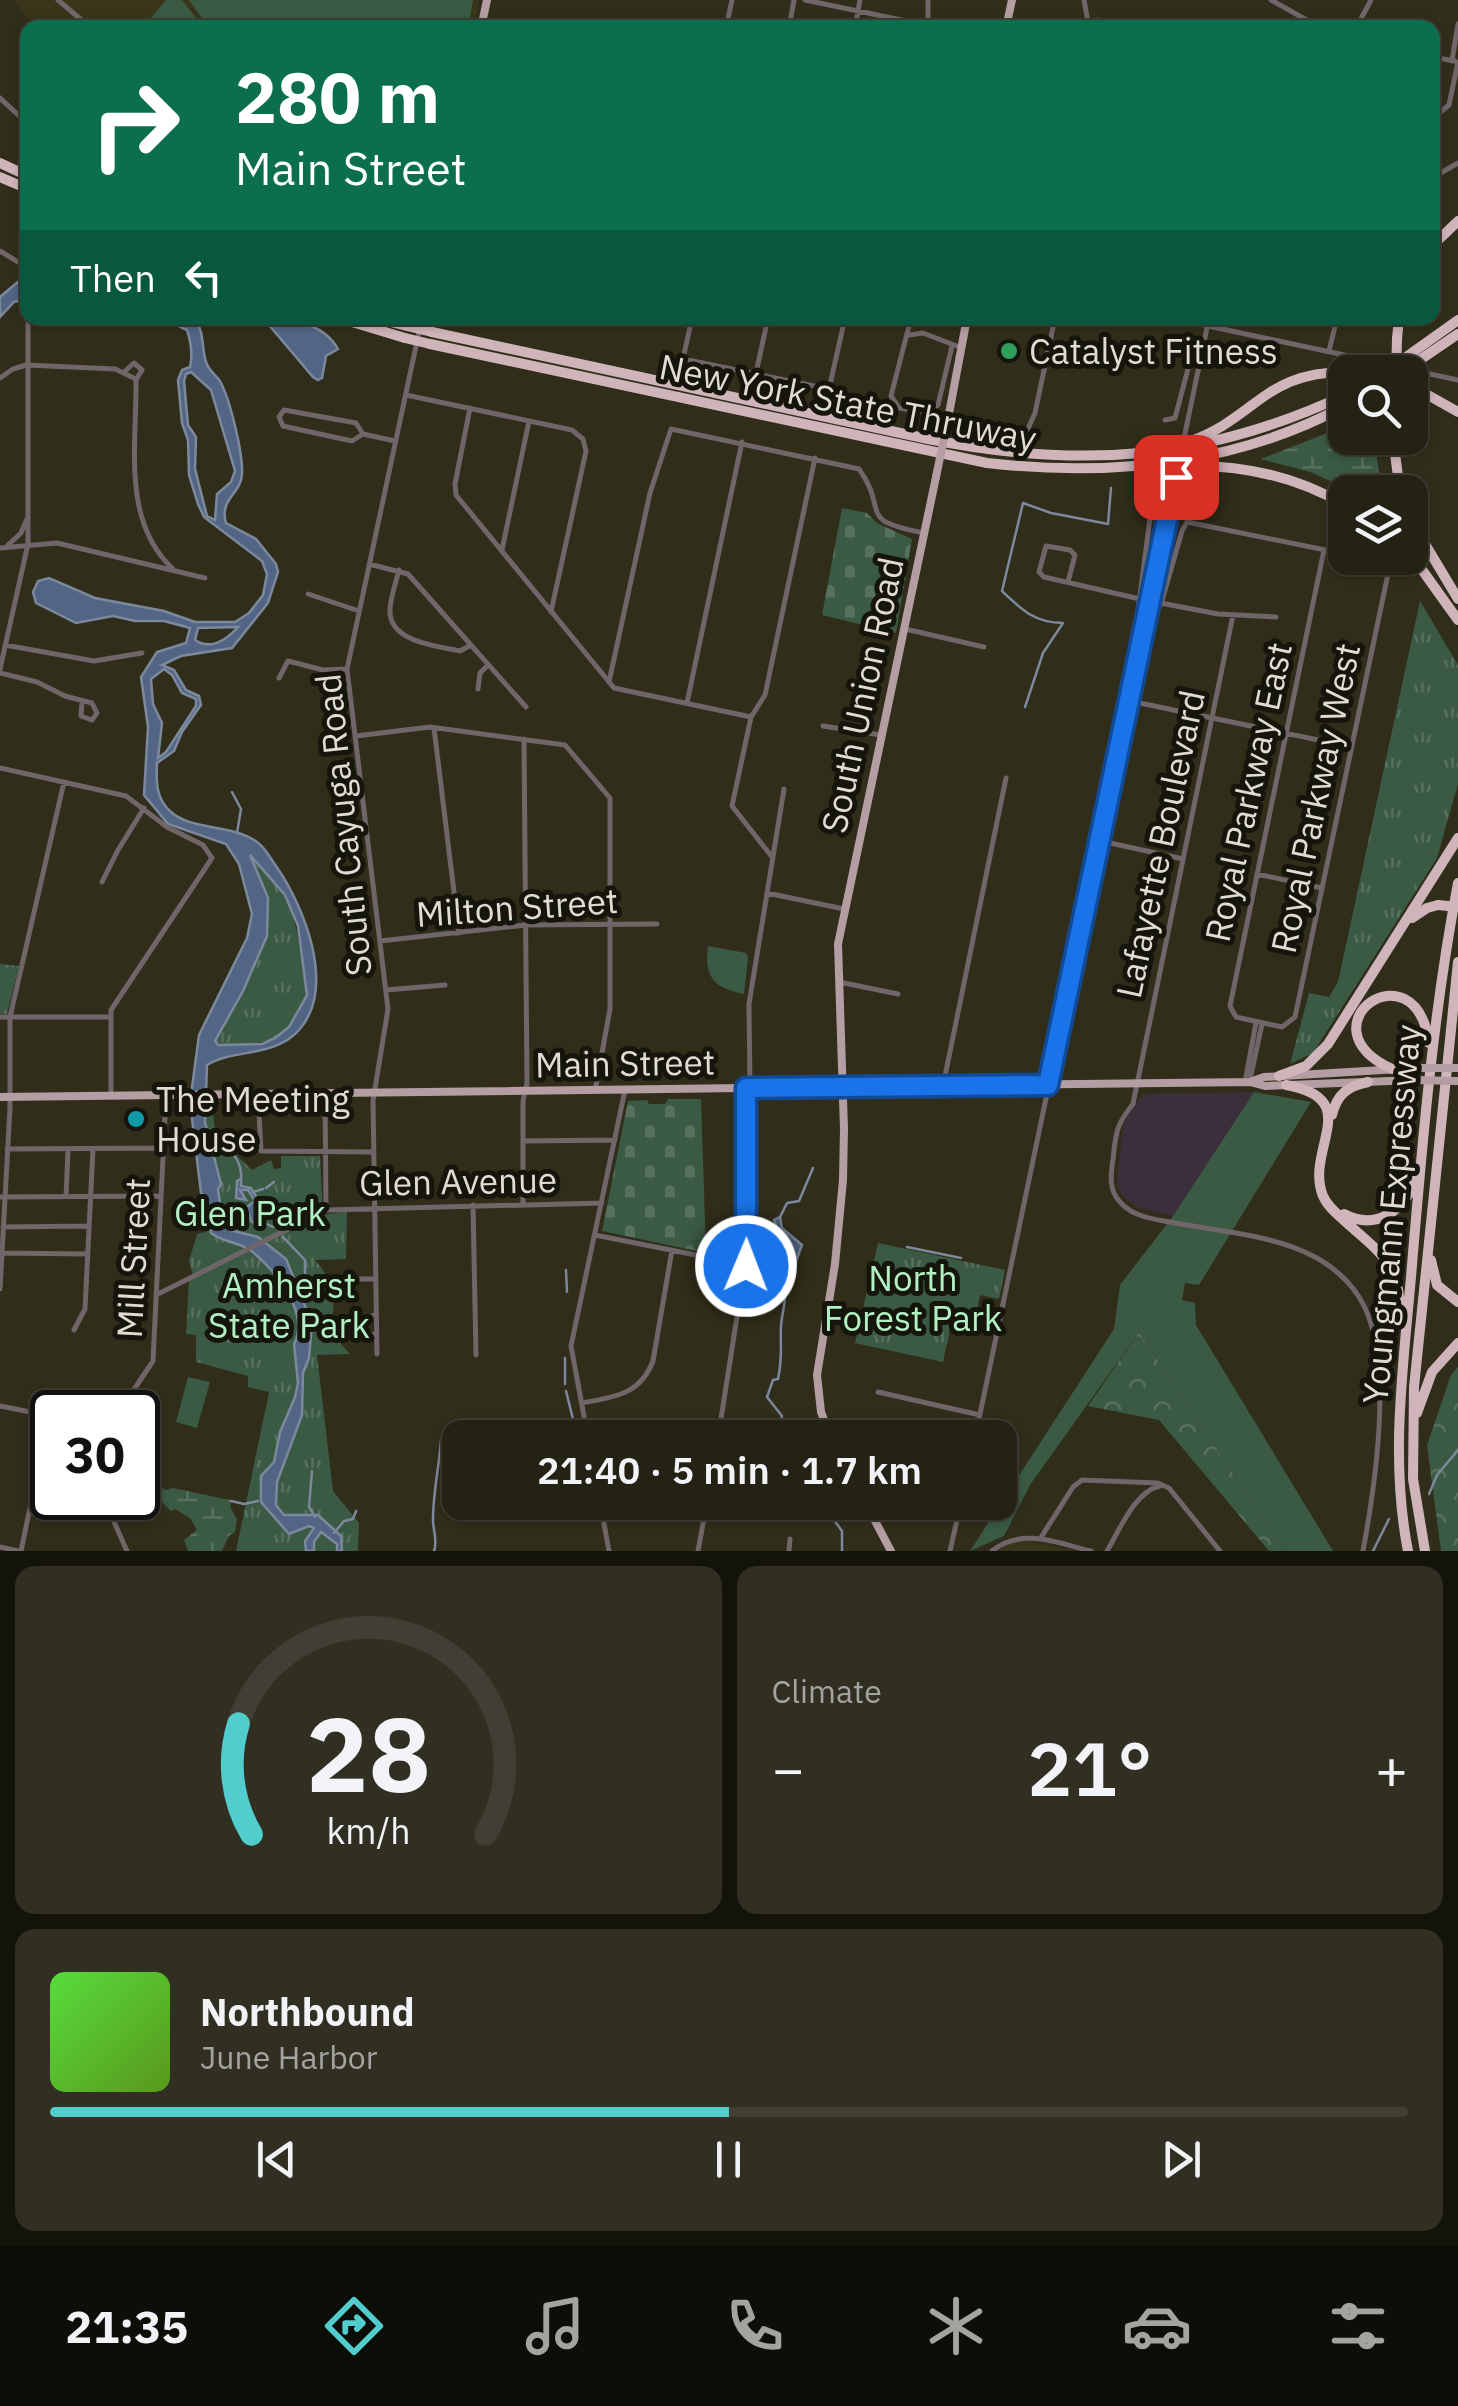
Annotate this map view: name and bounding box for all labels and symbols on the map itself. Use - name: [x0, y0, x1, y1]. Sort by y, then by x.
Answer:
- place label: Catalyst Fitness: [1029, 328, 1278, 374]
- marker: Catalyst Fitness: [998, 340, 1020, 362]
- street label: New York State Thruway: [656, 343, 1040, 461]
- pin: [1134, 435, 1219, 520]
- street label: South Union Road: [810, 553, 914, 837]
- street label: Royal Parkway East: [1194, 638, 1302, 946]
- street label: Royal Parkway West: [1260, 639, 1370, 957]
- street label: South Cayuga Road: [304, 672, 382, 978]
- street label: Lafayette Boulevard: [1105, 686, 1215, 1002]
- street label: Milton Street: [414, 877, 620, 937]
- street label: Youngmann Expressway: [1352, 1022, 1430, 1406]
- street label: Main Street: [535, 1038, 715, 1088]
- place label: The Meeting House: [156, 1076, 350, 1162]
- marker: The Meeting House: [125, 1108, 147, 1130]
- street label: Glen Avenue: [359, 1156, 557, 1206]
- street label: Mill Street: [106, 1177, 160, 1339]
- park label: Glen Park: [174, 1190, 326, 1236]
- position arrow: [694, 1214, 798, 1318]
- park label: North Forest Park: [824, 1255, 1002, 1341]
- park label: Amherst State Park: [208, 1262, 370, 1348]
- speed limit sign: 30: [30, 1390, 160, 1520]

